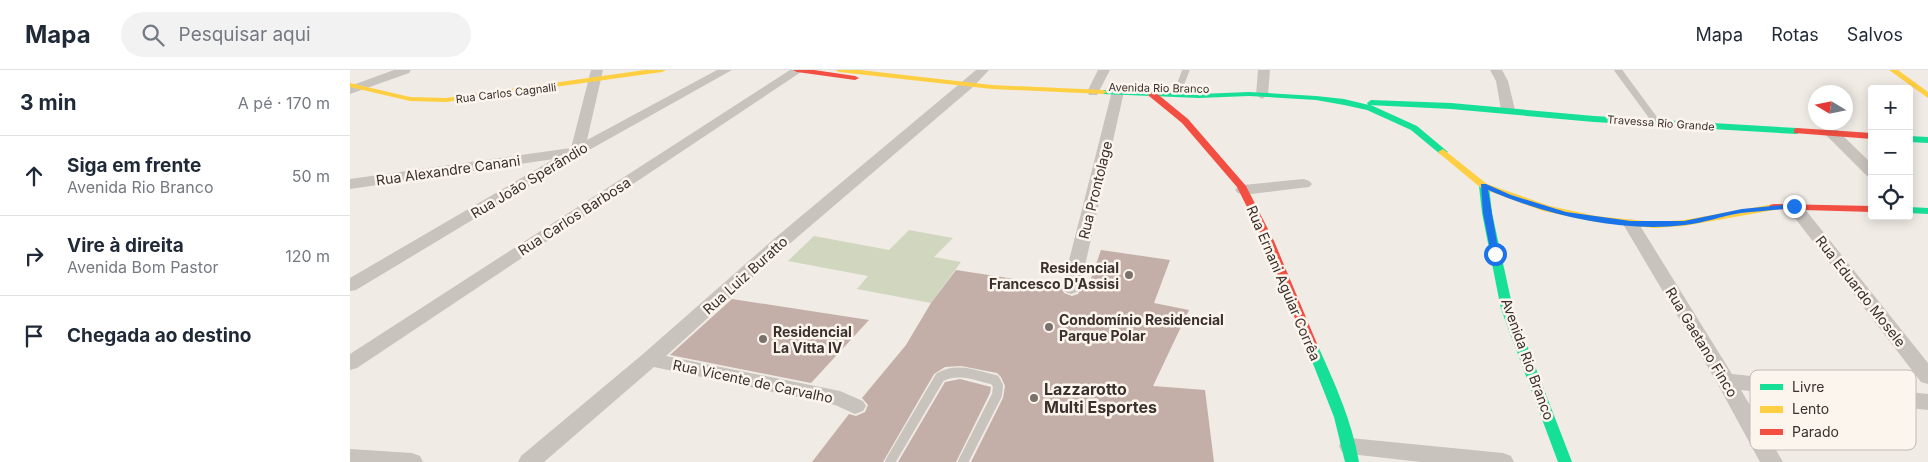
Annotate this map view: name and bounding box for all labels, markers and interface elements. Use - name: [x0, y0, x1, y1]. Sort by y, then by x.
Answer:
- search box: [121, 12, 471, 57]
- text: Mapa: [25, 20, 91, 49]
- icon: search: [139, 21, 167, 49]
- text: Pesquisar aqui: [179, 23, 311, 46]
- text: Mapa: [1695, 24, 1743, 45]
- text: Rotas: [1771, 24, 1819, 45]
- text: Salvos: [1847, 24, 1903, 45]
- street label: Rua Carlos Cagnalli: [455, 80, 557, 106]
- street label: Avenida Rio Branco: [1109, 80, 1210, 96]
- north arrow: [1808, 85, 1853, 130]
- map controls: [1868, 85, 1913, 220]
- button: +: [1868, 85, 1913, 130]
- text: 3 min: [20, 90, 76, 115]
- text: A pé · 170 m: [238, 93, 330, 113]
- street label: Travessa Rio Grande: [1607, 112, 1715, 134]
- button: −: [1868, 130, 1913, 175]
- street label: Rua João Sperândio: [468, 138, 590, 222]
- street label: Rua Prontolage: [1075, 139, 1115, 241]
- street label: Rua Alexandre Canani: [375, 151, 521, 189]
- text: Siga em frente: [67, 154, 201, 177]
- icon: ahead: [20, 162, 48, 190]
- text: 50 m: [292, 166, 330, 186]
- street label: Rua Carlos Barbosa: [515, 173, 633, 259]
- button: locate: [1868, 175, 1913, 220]
- text: Avenida Rio Branco: [67, 177, 214, 197]
- route end: [1783, 195, 1806, 218]
- street label: Rua Ernani Aguiar Corrêa: [1244, 203, 1324, 363]
- street label: Rua Eduardo Mosele: [1812, 232, 1910, 350]
- street label: Rua Luiz Buratto: [699, 233, 791, 317]
- text: Vire à direita: [67, 234, 184, 257]
- icon: right: [20, 242, 48, 270]
- route start: [1484, 243, 1507, 266]
- text: 120 m: [285, 246, 330, 266]
- text: Avenida Bom Pastor: [67, 257, 219, 277]
- place label: Residencial Francesco D'Assisi: [989, 259, 1119, 292]
- marker: Residencial Francesco D'Assisi: [1123, 269, 1135, 281]
- street label: Rua Gaetano Finco: [1663, 284, 1741, 400]
- street label: Avenida Rio Branco: [1498, 296, 1558, 422]
- place label: Condomínio Residencial Parque Polar: [1059, 311, 1224, 344]
- marker: Condomínio Residencial Parque Polar: [1043, 321, 1055, 333]
- icon: arrive: [20, 322, 48, 350]
- place label: Residencial La Vitta IV: [773, 323, 852, 356]
- text: Chegada ao destino: [67, 324, 251, 347]
- marker: Residencial La Vitta IV: [757, 333, 769, 345]
- street label: Rua Vicente de Carvalho: [671, 356, 835, 406]
- legend: [1750, 370, 1916, 450]
- text: Livre: [1792, 378, 1824, 395]
- place label: Lazzarotto Multi Esportes: [1044, 379, 1157, 417]
- marker: Lazzarotto Multi Esportes: [1028, 392, 1040, 404]
- text: Lento: [1792, 400, 1829, 417]
- text: Parado: [1792, 423, 1839, 440]

